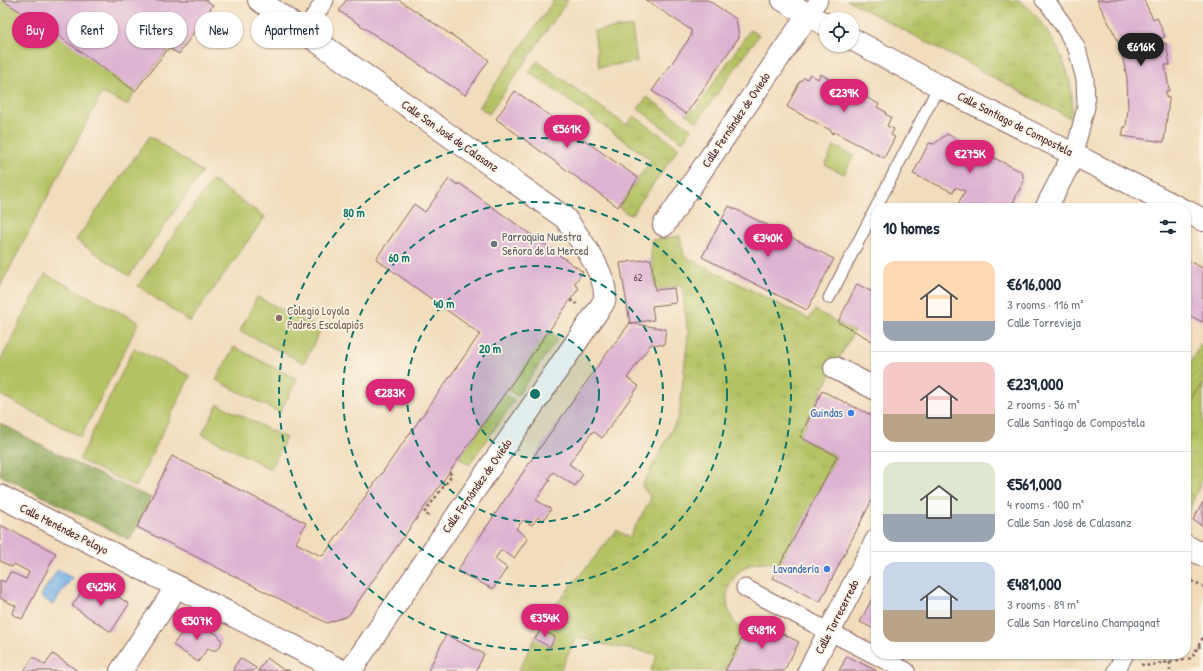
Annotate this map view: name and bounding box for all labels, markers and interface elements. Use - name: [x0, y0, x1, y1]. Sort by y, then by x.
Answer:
- chip: Buy: [12, 12, 59, 48]
- chip: Rent: [67, 12, 118, 48]
- chip: Filters: [126, 12, 187, 48]
- chip: New: [195, 12, 243, 48]
- chip: Apartment: [251, 12, 333, 48]
- map controls: [819, 12, 859, 52]
- button: locate: [819, 12, 859, 52]
- pin: €616K: [1113, 33, 1169, 67]
- text: €616K: [1127, 37, 1155, 55]
- street label: Calle Fernández de Oviedo: [697, 69, 774, 171]
- pin: €239K: [816, 79, 872, 113]
- text: €239K: [829, 83, 859, 101]
- street label: Calle Santiago de Compostela: [955, 87, 1076, 160]
- street label: Calle San José de Calasanz: [398, 96, 502, 176]
- pin: €561K: [539, 115, 595, 149]
- text: €561K: [553, 119, 581, 137]
- pin: €275K: [942, 140, 998, 174]
- text: €275K: [954, 144, 986, 162]
- text: 80 m: [343, 204, 365, 221]
- text: 10 homes: [883, 216, 940, 239]
- icon: filters: [1157, 216, 1179, 238]
- pin: €340K: [740, 224, 796, 258]
- place label: Parroquia Nuestra Señora de la Merced: [502, 228, 588, 259]
- text: €340K: [753, 228, 783, 246]
- marker: Parroquia Nuestra Señora de la Merced: [489, 239, 499, 249]
- text: 60 m: [388, 249, 410, 266]
- house number: 62: [634, 271, 643, 284]
- text: €616,000: [1007, 272, 1061, 295]
- icon: home: [915, 277, 963, 325]
- text: 40 m: [434, 295, 454, 312]
- text: 3 rooms · 116 m²: [1007, 295, 1083, 313]
- place label: Colegio Loyola Padres Escolapios: [287, 302, 364, 333]
- marker: Colegio Loyola Padres Escolapios: [274, 313, 284, 323]
- text: Calle Torrevieja: [1007, 313, 1081, 331]
- text: 20 m: [479, 340, 501, 357]
- text: €239,000: [1007, 372, 1063, 395]
- icon: home: [915, 378, 963, 426]
- pin: €283K: [362, 379, 418, 413]
- text: €283K: [375, 383, 405, 401]
- centre of rings: [528, 387, 542, 401]
- text: 2 rooms · 56 m²: [1007, 395, 1080, 413]
- place label: Guindas: [810, 404, 843, 421]
- marker: Guindas: [846, 408, 856, 418]
- text: Calle Santiago de Compostela: [1007, 413, 1145, 431]
- street label: Calle Fernández de Oviedo: [438, 435, 516, 536]
- text: €561,000: [1007, 472, 1062, 495]
- icon: home: [915, 478, 963, 526]
- text: 4 rooms · 100 m²: [1007, 495, 1084, 513]
- street label: Calle Menéndez Pelayo: [17, 499, 112, 558]
- text: Calle San José de Calasanz: [1007, 513, 1132, 531]
- place label: Lavandería: [773, 560, 819, 577]
- marker: Lavandería: [822, 564, 832, 574]
- text: €481,000: [1007, 572, 1061, 595]
- pin: €425K: [73, 573, 129, 607]
- street label: Calle Torrecerredo: [810, 576, 863, 657]
- text: €425K: [86, 577, 116, 595]
- icon: home: [915, 578, 963, 626]
- text: 3 rooms · 89 m²: [1007, 595, 1079, 613]
- pin: €354K: [517, 604, 573, 638]
- pin: €507K: [169, 607, 225, 641]
- text: €354K: [530, 608, 560, 626]
- text: €507K: [182, 611, 212, 629]
- text: Calle San Marcelino Champagnat: [1007, 613, 1160, 631]
- pin: €481K: [734, 616, 790, 650]
- text: €481K: [748, 620, 776, 638]

